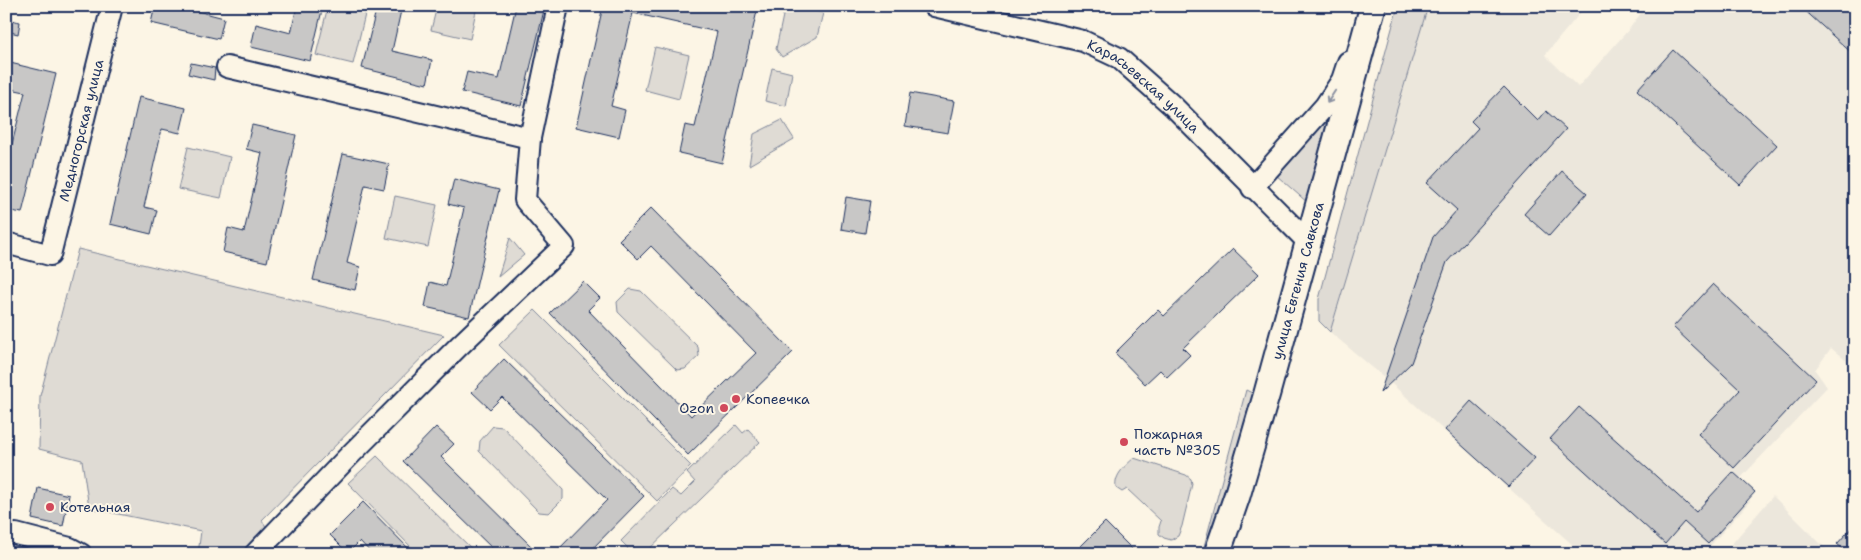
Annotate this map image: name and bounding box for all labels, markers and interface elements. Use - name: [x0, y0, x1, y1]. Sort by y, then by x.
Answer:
- street label: Карасьевская улица: [1084, 35, 1204, 137]
- street label: Медногорская улица: [55, 57, 107, 203]
- one-way arrow: [1326, 90, 1336, 104]
- street label: улица Евгения Савкова: [1268, 200, 1328, 362]
- place label: Копеечка: [746, 390, 810, 408]
- marker: Копеечка: [730, 393, 742, 405]
- place label: Ozon: [679, 399, 714, 417]
- marker: Ozon: [718, 402, 730, 414]
- place label: Пожарная часть №305: [1134, 425, 1221, 459]
- marker: Пожарная часть №305: [1118, 436, 1130, 448]
- place label: Котельная: [60, 498, 130, 516]
- marker: Котельная: [44, 501, 56, 513]

